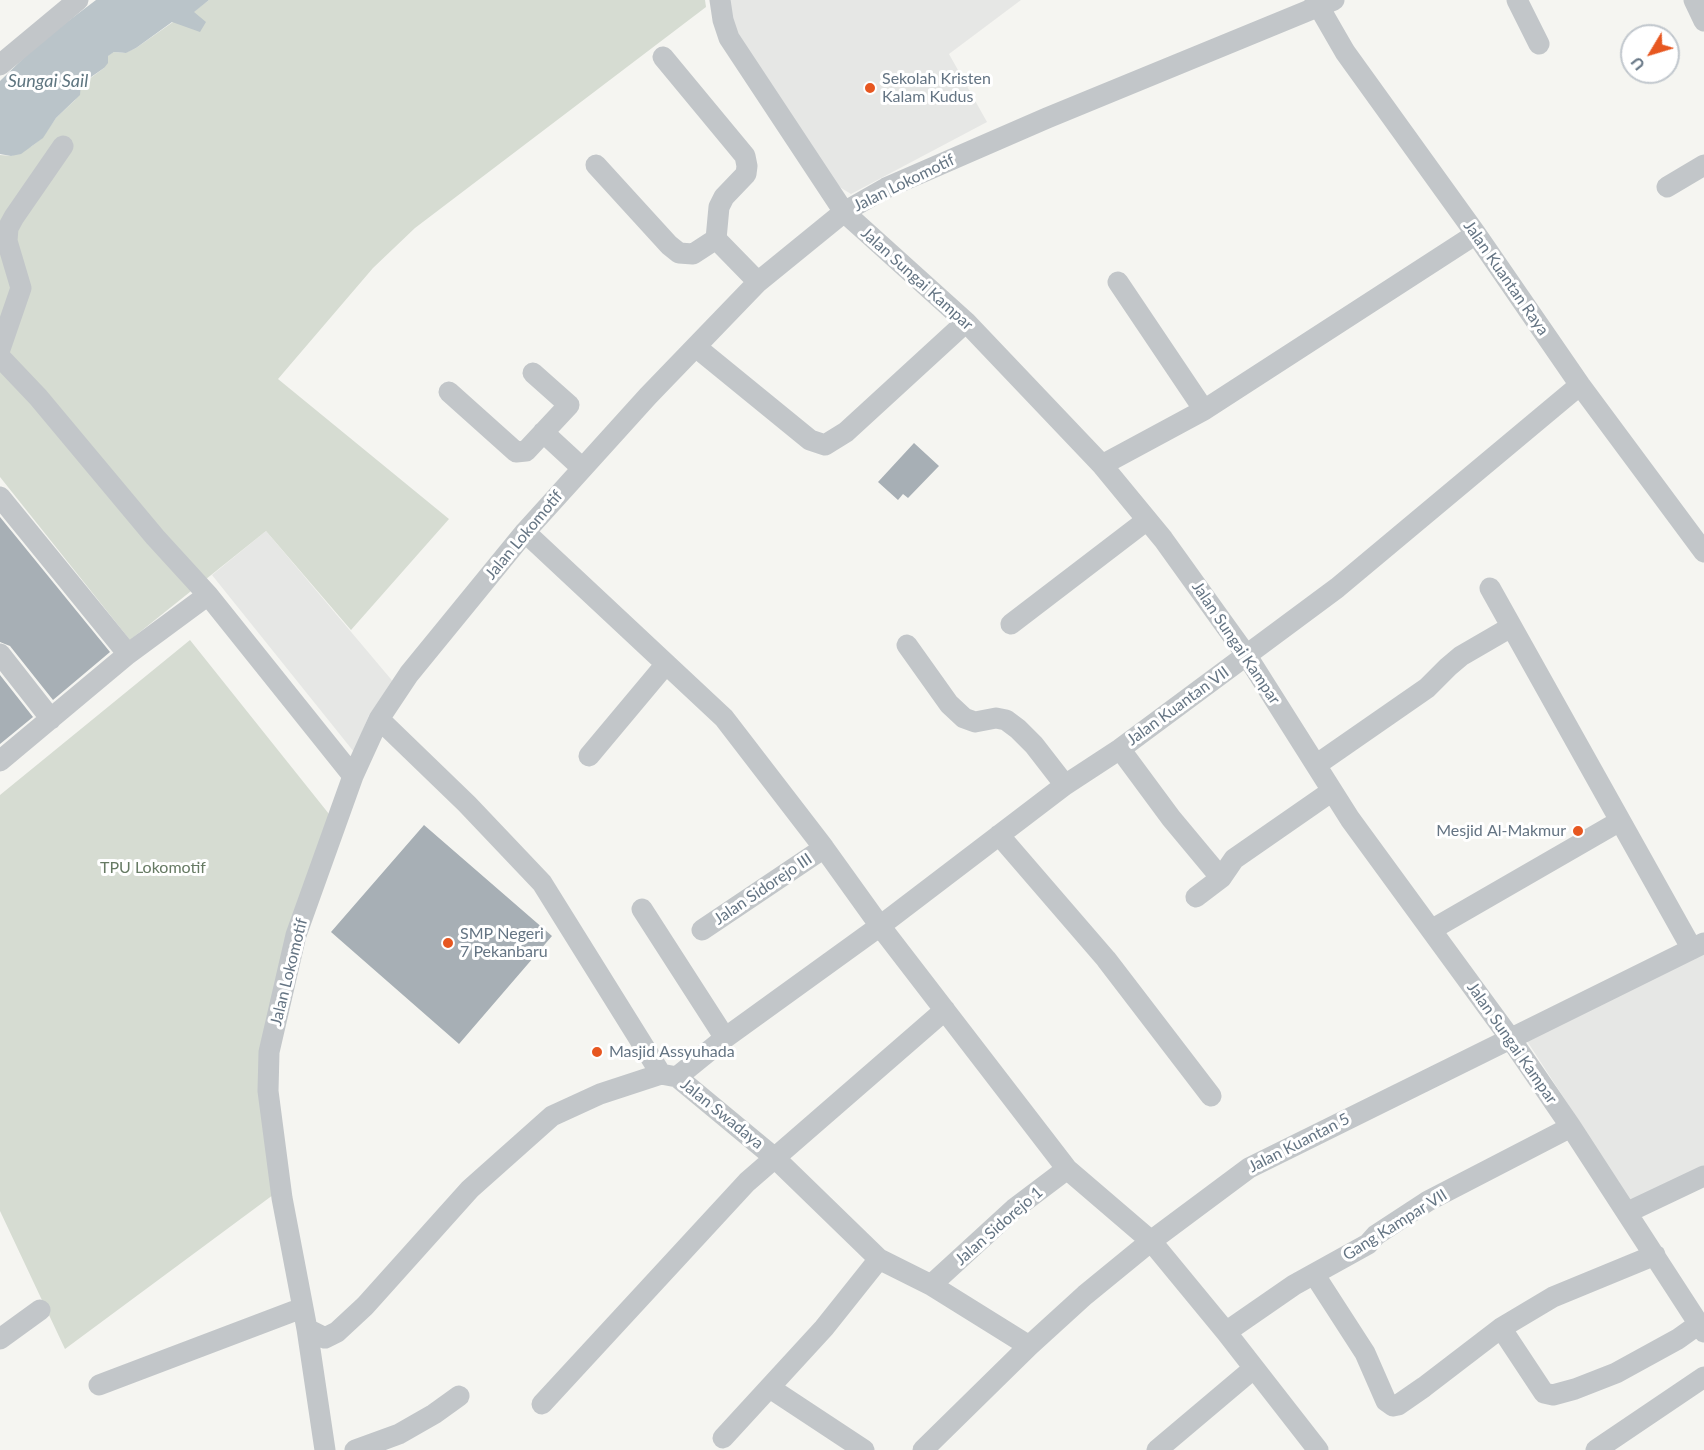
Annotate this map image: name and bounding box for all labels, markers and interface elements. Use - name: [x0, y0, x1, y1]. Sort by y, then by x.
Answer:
- north arrow: [1620, 24, 1680, 84]
- text: U: [1626, 54, 1648, 75]
- place label: Sekolah Kristen Kalam Kudus: [882, 69, 991, 107]
- water label: Sungai Sail: [8, 70, 88, 92]
- marker: Sekolah Kristen Kalam Kudus: [863, 81, 877, 95]
- street label: Jalan Lokomotif: [850, 150, 958, 216]
- street label: Jalan Kuantan Raya: [1459, 217, 1553, 339]
- street label: Jalan Sungai Kampar: [857, 224, 977, 334]
- street label: Jalan Lokomotif: [481, 487, 567, 583]
- street label: Jalan Sungai Kampar: [1188, 578, 1284, 708]
- street label: Jalan Kuantan VII: [1123, 663, 1233, 749]
- place label: Mesjid Al-Makmur: [1436, 821, 1566, 841]
- marker: Mesjid Al-Makmur: [1571, 824, 1585, 838]
- street label: Jalan Sidorejo III: [710, 849, 816, 929]
- park label: TPU Lokomotif: [100, 858, 206, 878]
- street label: Jalan Lokomotif: [266, 916, 312, 1028]
- place label: SMP Negeri 7 Pekanbaru: [460, 924, 548, 962]
- marker: SMP Negeri 7 Pekanbaru: [441, 936, 455, 950]
- street label: Jalan Sungai Kampar: [1463, 978, 1561, 1108]
- place label: Masjid Assyuhada: [609, 1042, 735, 1062]
- marker: Masjid Assyuhada: [590, 1045, 604, 1059]
- street label: Jalan Swadaya: [677, 1075, 767, 1153]
- street label: Jalan Kuantan 5: [1245, 1109, 1353, 1177]
- street label: Jalan Sidorejo 1: [951, 1183, 1047, 1269]
- street label: Gang Kampar VII: [1339, 1185, 1451, 1265]

